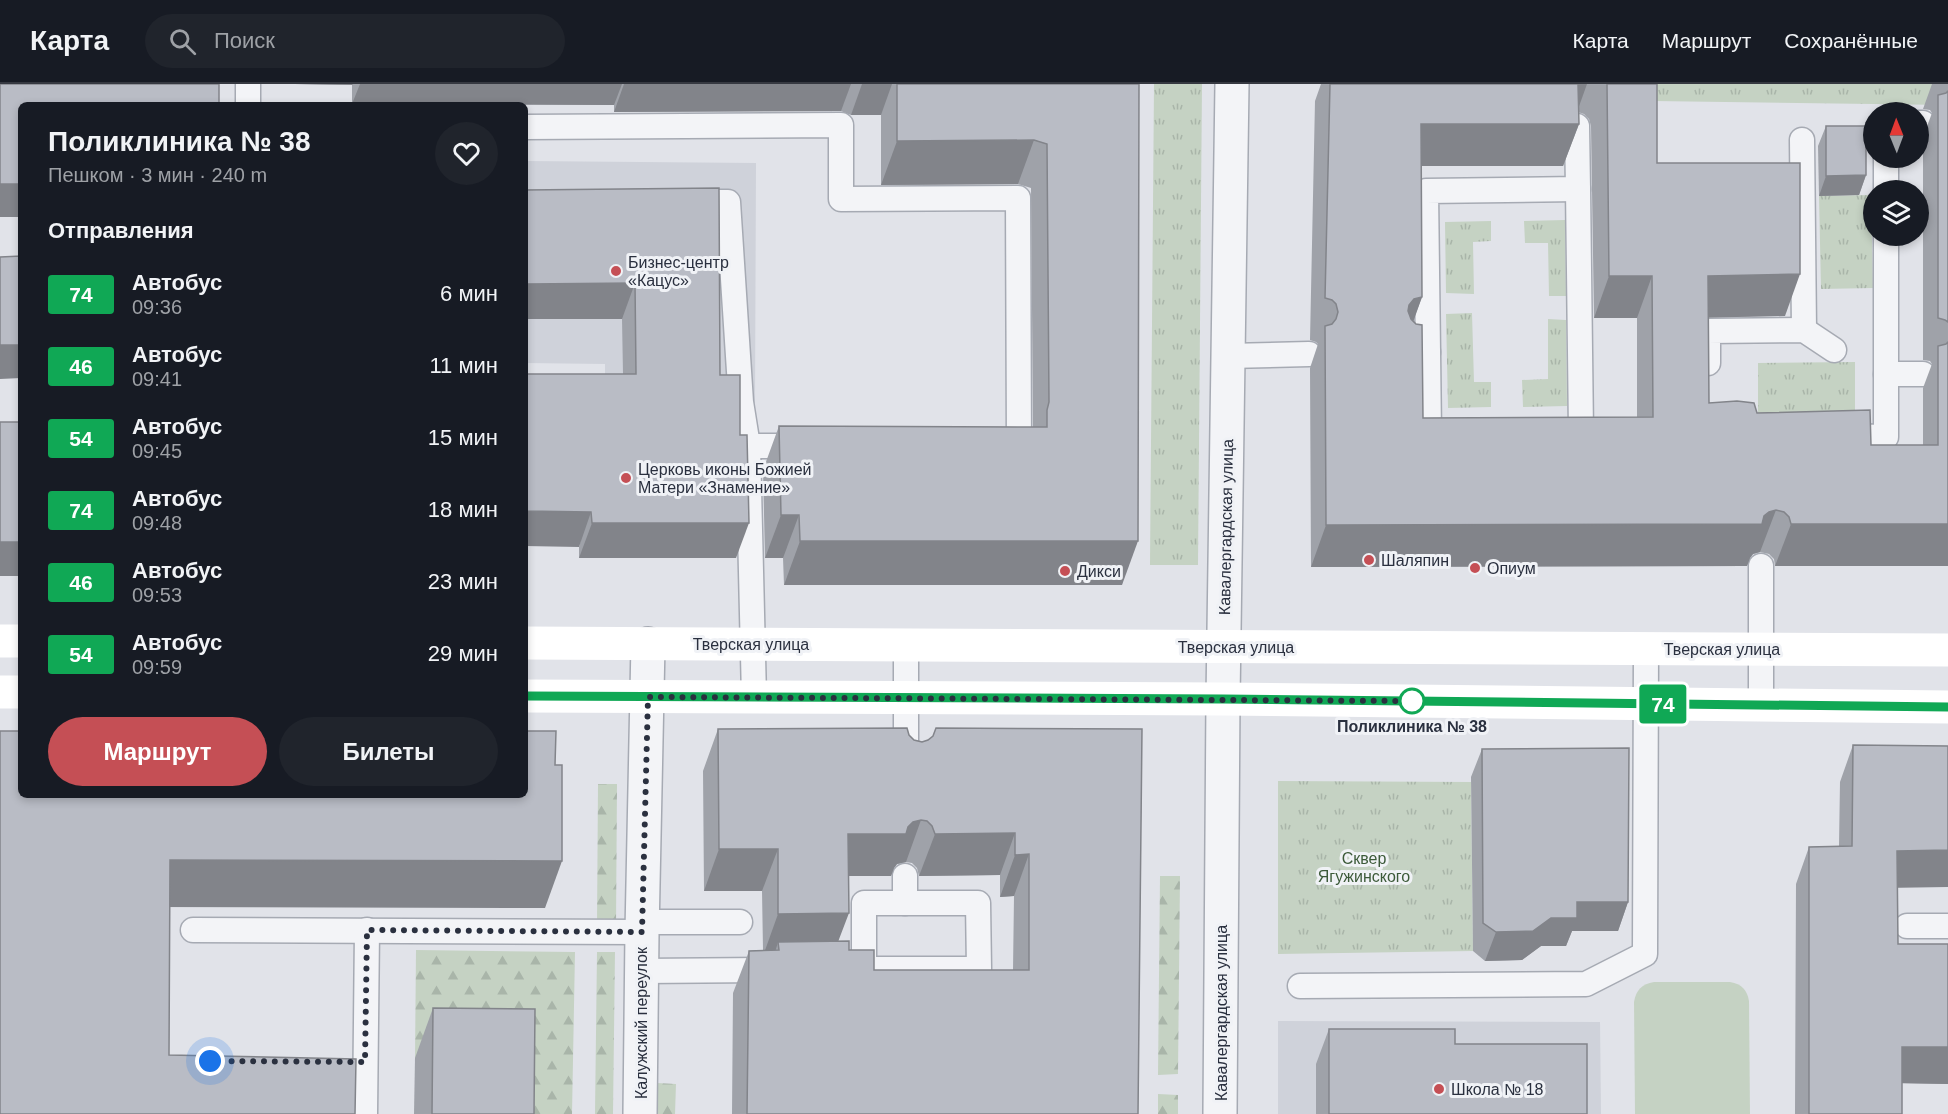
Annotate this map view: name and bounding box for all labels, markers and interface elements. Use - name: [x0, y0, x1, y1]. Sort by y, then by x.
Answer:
- search box: [145, 14, 565, 68]
- text: Карта: [30, 25, 109, 56]
- icon: search: [166, 25, 199, 58]
- text: Поиск: [214, 28, 275, 53]
- text: Карта: [1573, 29, 1629, 52]
- text: Маршрут: [1662, 29, 1751, 52]
- text: Сохранённые: [1784, 29, 1918, 52]
- north arrow: [1863, 102, 1929, 168]
- map controls: [1863, 102, 1929, 246]
- button: heart: [435, 122, 498, 185]
- text: Поликлиника № 38: [48, 126, 311, 157]
- text: Пешком · 3 мин · 240 m: [48, 164, 267, 186]
- button: layers: [1863, 180, 1929, 246]
- text: Отправления: [48, 218, 194, 243]
- place label: Бизнес-центр «Кацус»: [628, 254, 729, 289]
- marker: Бизнес-центр «Кацус»: [609, 264, 623, 278]
- text: Автобус: [132, 270, 222, 295]
- text: 6 мин: [440, 281, 498, 306]
- text: 74: [69, 283, 93, 306]
- text: 09:36: [132, 296, 182, 318]
- text: Автобус: [132, 342, 222, 367]
- text: 11 мин: [429, 353, 498, 378]
- text: 46: [69, 355, 93, 378]
- text: 09:41: [132, 368, 182, 390]
- text: Автобус: [132, 414, 222, 439]
- text: 15 мин: [428, 425, 498, 450]
- text: 54: [69, 427, 93, 450]
- street label: Кавалергардская улица: [1216, 439, 1236, 615]
- text: 09:45: [132, 440, 182, 462]
- place label: Церковь иконы Божией Матери «Знамение»: [638, 461, 811, 496]
- marker: Церковь иконы Божией Матери «Знамение»: [619, 471, 633, 485]
- text: Автобус: [132, 486, 222, 511]
- text: 18 мин: [428, 497, 498, 522]
- text: 74: [69, 499, 93, 522]
- text: 09:48: [132, 512, 182, 534]
- place label: Шаляпин: [1381, 552, 1449, 569]
- marker: Шаляпин: [1362, 553, 1376, 567]
- text: Автобус: [132, 558, 222, 583]
- place label: Опиум: [1487, 560, 1536, 577]
- marker: Опиум: [1468, 561, 1482, 575]
- place label: Дикси: [1077, 563, 1121, 580]
- marker: Дикси: [1058, 564, 1072, 578]
- text: 23 мин: [428, 569, 498, 594]
- text: 46: [69, 571, 93, 594]
- text: 09:53: [132, 584, 182, 606]
- text: Автобус: [132, 630, 222, 655]
- street label: Тверская улица: [693, 636, 809, 653]
- street label: Тверская улица: [1178, 639, 1294, 656]
- text: 29 мин: [428, 641, 498, 666]
- street label: Тверская улица: [1664, 641, 1780, 658]
- text: 54: [69, 643, 93, 666]
- text: 09:59: [132, 656, 182, 678]
- line badge: 74: [1636, 684, 1690, 724]
- marker: Поликлиника № 38: [1399, 688, 1425, 714]
- text: 74: [1651, 693, 1675, 716]
- button: Маршрут: [48, 717, 267, 786]
- button: Билеты: [279, 717, 498, 786]
- place label: Поликлиника № 38: [1337, 718, 1487, 735]
- park label: Сквер Ягужинского: [1318, 850, 1410, 885]
- street label: Кавалергардская улица: [1213, 925, 1230, 1101]
- street label: Калужский переулок: [633, 946, 650, 1099]
- your location: [195, 1046, 225, 1076]
- place label: Школа № 18: [1451, 1081, 1544, 1098]
- marker: Школа № 18: [1432, 1082, 1446, 1096]

